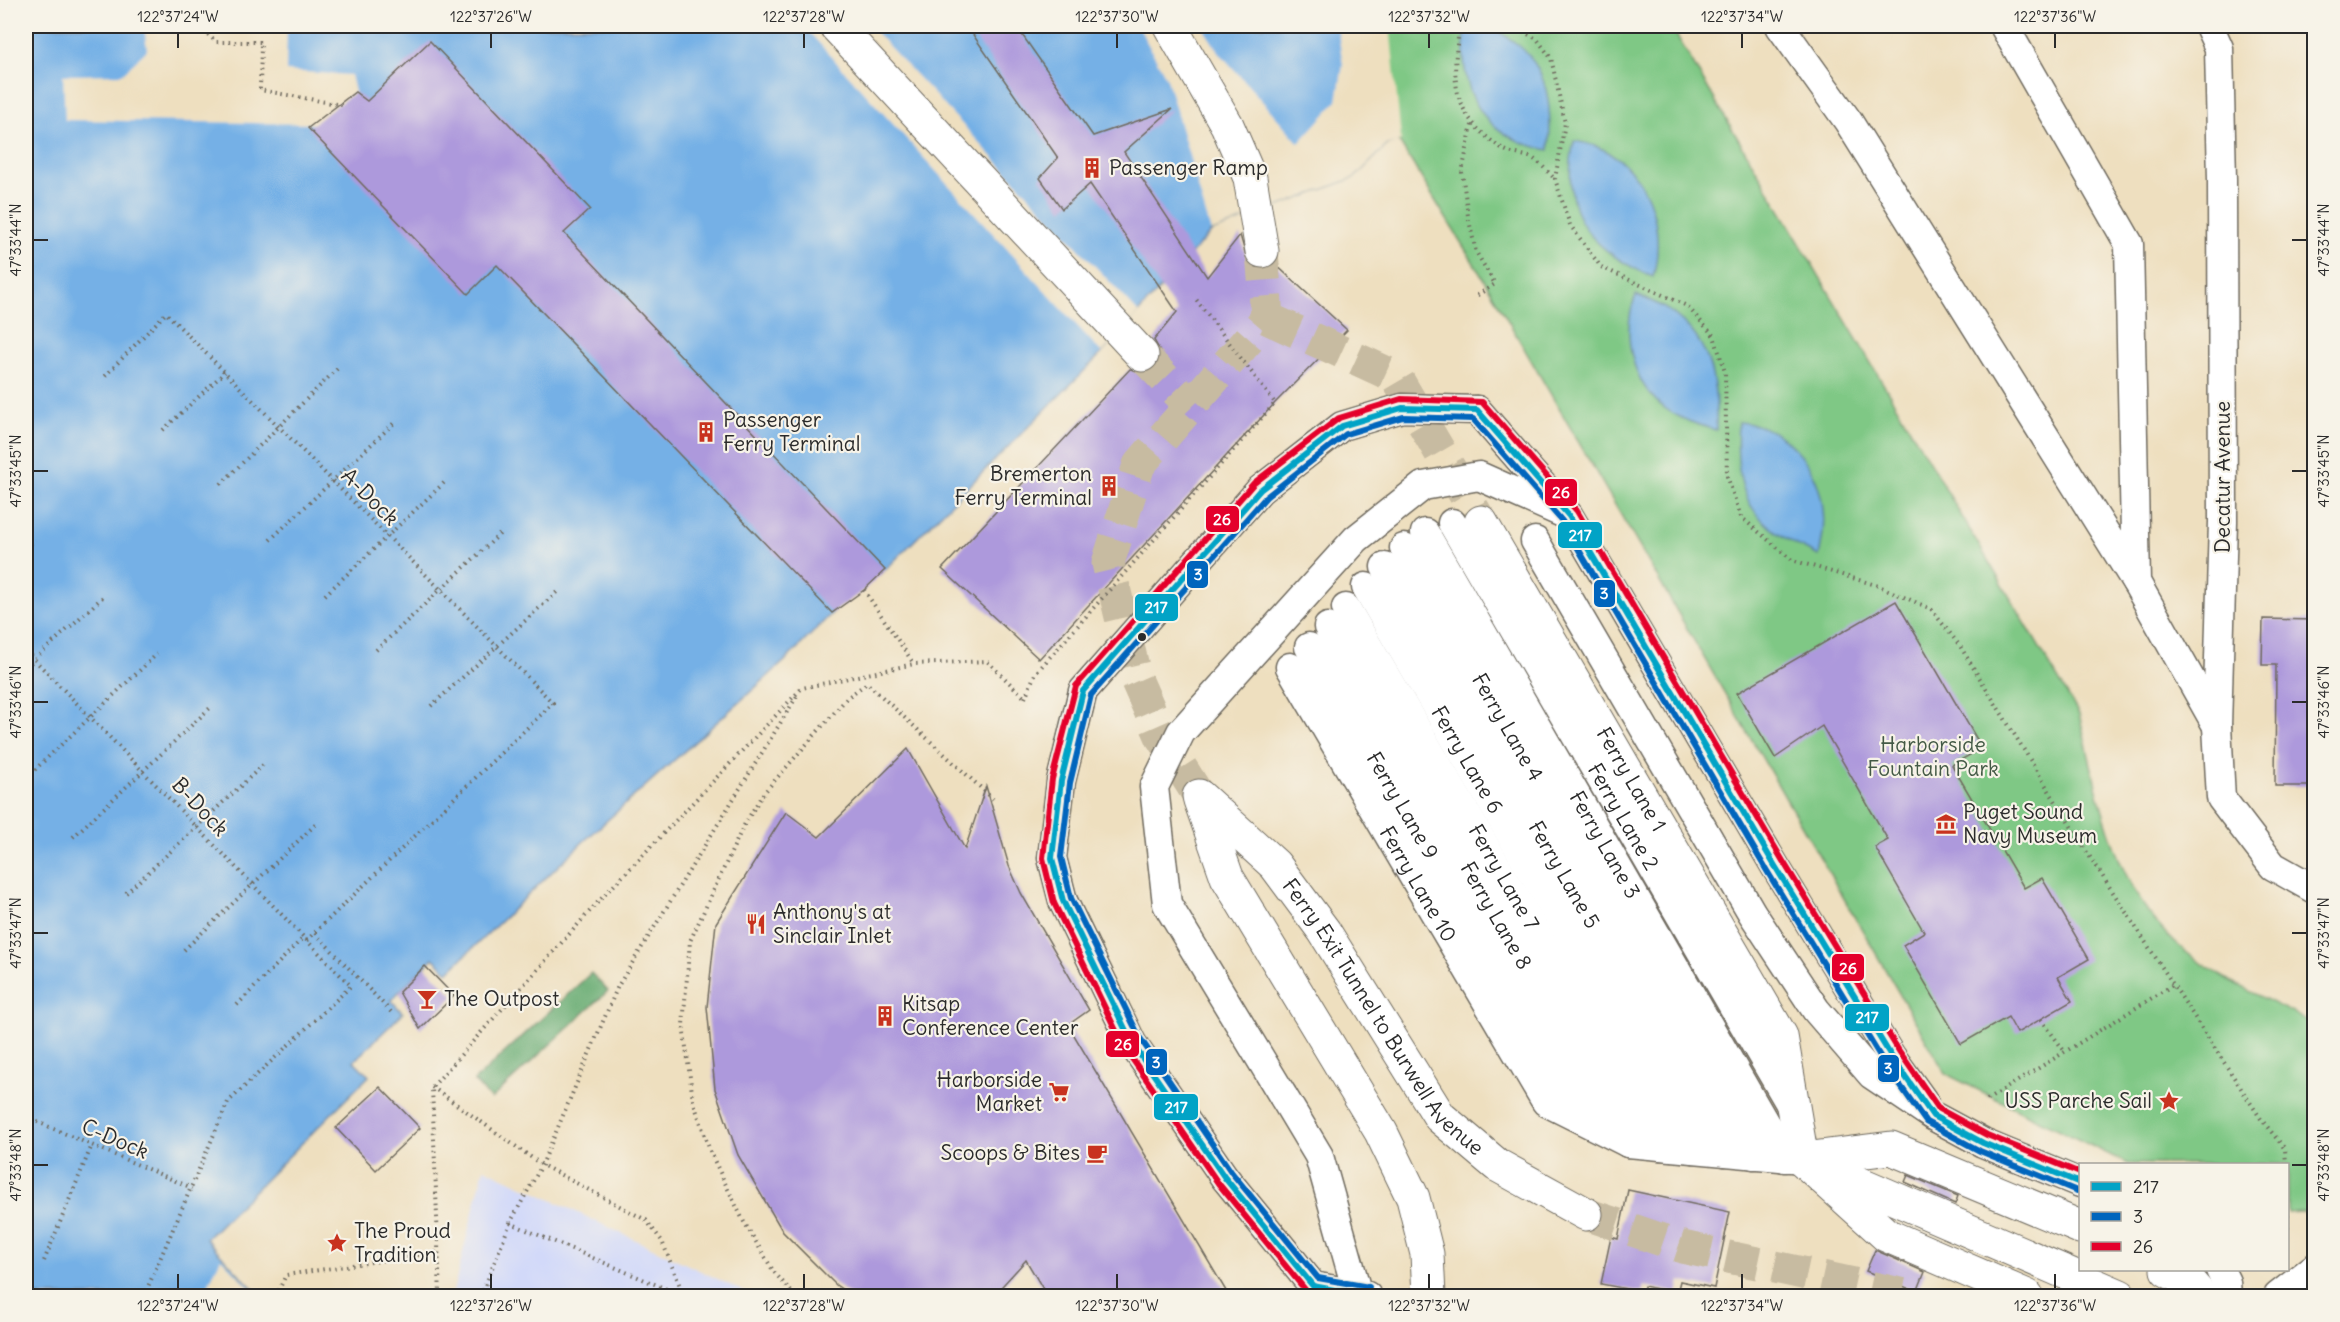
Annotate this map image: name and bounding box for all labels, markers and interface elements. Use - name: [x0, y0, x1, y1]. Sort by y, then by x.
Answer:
- text: 122°37'24"W: [137, 7, 219, 26]
- text: 122°37'26"W: [450, 7, 532, 26]
- text: 122°37'28"W: [763, 7, 845, 26]
- text: 122°37'30"W: [1075, 7, 1159, 26]
- text: 122°37'32"W: [1388, 7, 1470, 26]
- text: 122°37'34"W: [1701, 7, 1783, 26]
- text: 122°37'36"W: [2014, 7, 2096, 26]
- place label: Passenger Ramp: [1109, 154, 1268, 181]
- building icon: Passenger Ramp: [1080, 156, 1104, 180]
- text: 47°33'44"N: [6, 203, 25, 277]
- text: 47°33'44"N: [2314, 203, 2333, 277]
- street label: Decatur Avenue: [2209, 401, 2236, 553]
- place label: Passenger Ferry Terminal: [723, 406, 861, 457]
- building icon: Passenger Ferry Terminal: [694, 420, 718, 444]
- text: 47°33'45"N: [6, 434, 25, 508]
- text: 47°33'45"N: [2314, 434, 2333, 508]
- place label: Bremerton Ferry Terminal: [955, 460, 1092, 511]
- street label: A-Dock: [336, 462, 405, 531]
- building icon: Bremerton Ferry Terminal: [1097, 474, 1121, 498]
- line badge: 26: [1544, 478, 1578, 507]
- text: 26: [1552, 482, 1570, 502]
- line badge: 26: [1205, 505, 1240, 533]
- text: 26: [1213, 509, 1231, 529]
- line badge: 217: [1557, 521, 1603, 549]
- text: 217: [1569, 525, 1592, 545]
- line badge: 3: [1186, 560, 1209, 589]
- text: 3: [1193, 564, 1203, 584]
- line badge: 3: [1593, 579, 1616, 608]
- text: 3: [1599, 583, 1609, 603]
- line badge: 217: [1134, 593, 1179, 622]
- text: 217: [1145, 597, 1168, 617]
- unlabelled marker: [1136, 631, 1148, 643]
- text: 47°33'46"N: [6, 665, 25, 739]
- text: 47°33'46"N: [2314, 665, 2333, 739]
- street label: Ferry Lane 4: [1466, 668, 1550, 786]
- street label: Ferry Lane 6: [1425, 701, 1509, 818]
- street label: Ferry Lane 1: [1591, 722, 1673, 836]
- park label: Harborside Fountain Park: [1867, 731, 1999, 782]
- street label: Ferry Lane 9: [1361, 747, 1445, 864]
- street label: Ferry Lane 2: [1582, 758, 1665, 875]
- street label: B-Dock: [166, 772, 234, 842]
- street label: Ferry Lane 3: [1564, 786, 1647, 903]
- place label: Puget Sound Navy Museum: [1963, 798, 2097, 849]
- museum icon: Puget Sound Navy Museum: [1934, 812, 1958, 836]
- street label: Ferry Lane 5: [1522, 816, 1606, 933]
- street label: Ferry Lane 7: [1463, 819, 1546, 935]
- street label: Ferry Lane 10: [1374, 821, 1463, 947]
- street label: Ferry Lane 8: [1454, 857, 1538, 974]
- street label: Ferry Exit Tunnel to Burwell Avenue: [1277, 873, 1489, 1161]
- text: 47°33'47"N: [6, 897, 25, 969]
- text: 47°33'47"N: [2314, 897, 2333, 969]
- place label: Anthony's at Sinclair Inlet: [773, 898, 891, 949]
- restaurant icon: Anthony's at Sinclair Inlet: [744, 912, 768, 936]
- line badge: 26: [1831, 953, 1865, 982]
- text: 26: [1839, 958, 1857, 978]
- place label: The Outpost: [444, 985, 559, 1012]
- bar icon: The Outpost: [415, 987, 439, 1011]
- place label: Kitsap Conference Center: [902, 990, 1079, 1041]
- line badge: 217: [1844, 1003, 1890, 1032]
- building icon: Kitsap Conference Center: [873, 1004, 897, 1028]
- text: 217: [1856, 1007, 1879, 1027]
- line badge: 26: [1105, 1030, 1140, 1058]
- text: 26: [1114, 1034, 1132, 1054]
- line badge: 3: [1145, 1048, 1168, 1076]
- text: 3: [1151, 1052, 1161, 1072]
- line badge: 3: [1877, 1054, 1900, 1083]
- text: 3: [1883, 1058, 1893, 1078]
- place label: Harborside Market: [937, 1066, 1042, 1117]
- supermarket icon: Harborside Market: [1047, 1080, 1071, 1104]
- place label: USS Parche Sail: [2005, 1087, 2152, 1114]
- place icon: USS Parche Sail: [2157, 1089, 2181, 1113]
- line badge: 217: [1153, 1093, 1199, 1121]
- text: 217: [1165, 1097, 1188, 1117]
- street label: C-Dock: [78, 1112, 153, 1165]
- text: 47°33'48"N: [6, 1128, 25, 1202]
- text: 47°33'48"N: [2314, 1128, 2333, 1202]
- place label: Scoops & Bites: [940, 1139, 1080, 1166]
- cafe icon: Scoops & Bites: [1085, 1141, 1109, 1165]
- legend: [2079, 1163, 2289, 1271]
- text: 217: [2133, 1175, 2159, 1198]
- text: 3: [2133, 1205, 2143, 1228]
- place label: The Proud Tradition: [354, 1217, 451, 1268]
- place icon: The Proud Tradition: [325, 1231, 349, 1255]
- text: 26: [2133, 1235, 2153, 1258]
- text: 122°37'24"W: [137, 1296, 219, 1315]
- text: 122°37'26"W: [450, 1296, 532, 1315]
- text: 122°37'28"W: [763, 1296, 845, 1315]
- text: 122°37'30"W: [1075, 1296, 1159, 1315]
- text: 122°37'32"W: [1388, 1296, 1470, 1315]
- text: 122°37'34"W: [1701, 1296, 1783, 1315]
- text: 122°37'36"W: [2014, 1296, 2096, 1315]

